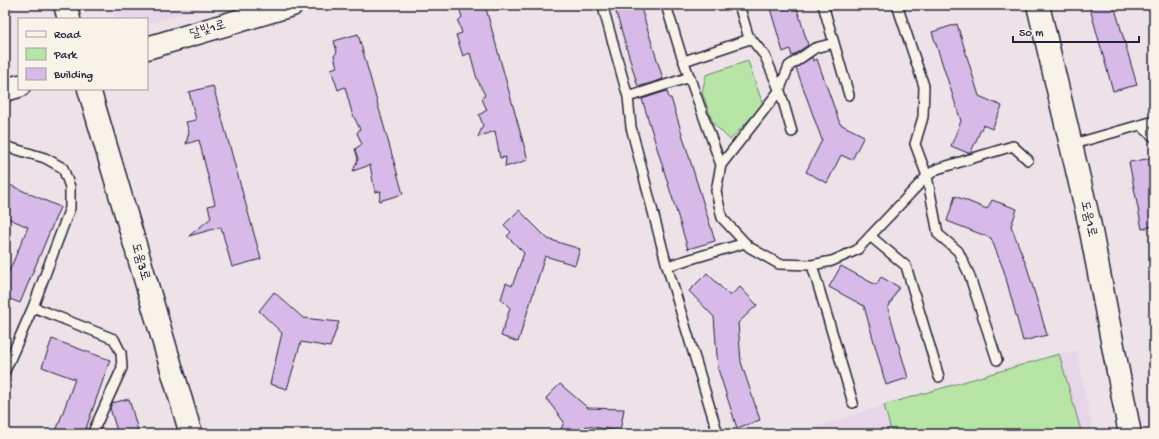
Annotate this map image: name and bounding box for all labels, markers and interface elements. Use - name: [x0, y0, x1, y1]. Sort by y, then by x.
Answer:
- legend: [18, 18, 148, 90]
- street label: 달빛1로: [188, 18, 228, 42]
- scale bar: [1013, 18, 1139, 44]
- text: 50 m: [1019, 27, 1044, 41]
- text: Road: [54, 29, 81, 43]
- text: Park: [53, 49, 79, 63]
- text: Building: [53, 69, 93, 83]
- street label: 도움1로: [1077, 199, 1099, 239]
- street label: 도움3로: [128, 242, 152, 282]

